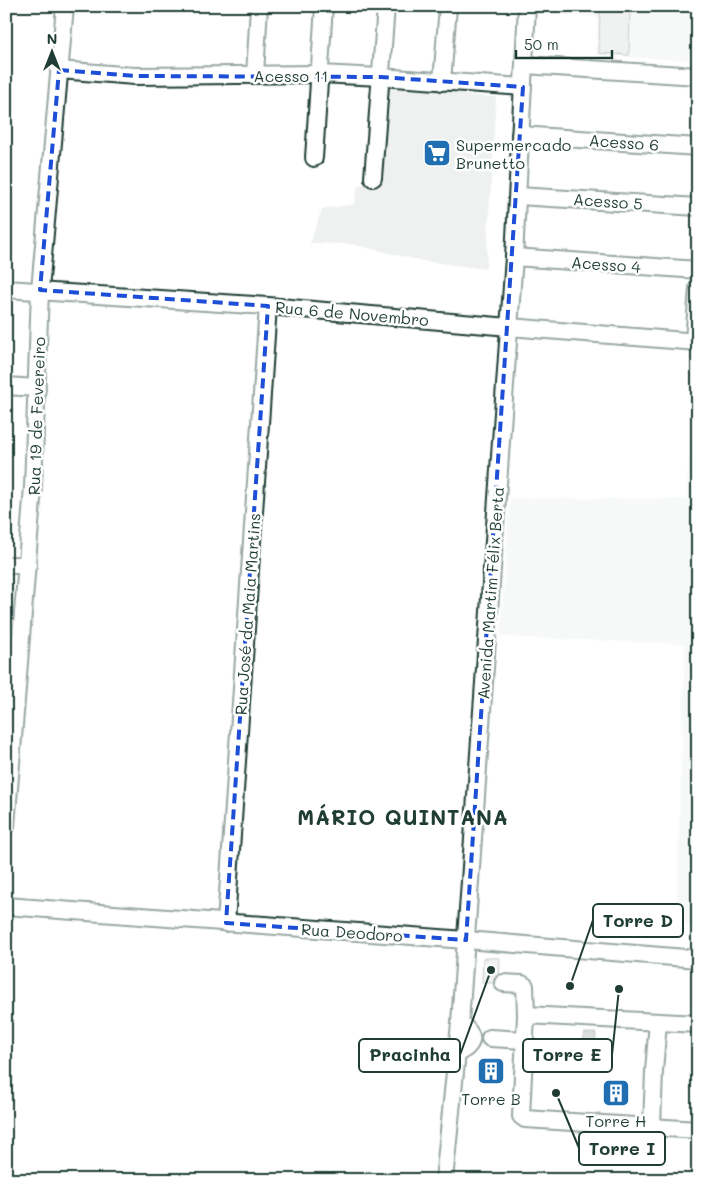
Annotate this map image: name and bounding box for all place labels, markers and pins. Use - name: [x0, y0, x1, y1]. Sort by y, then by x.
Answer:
- place label: Supermercado Brunetto: [456, 134, 571, 173]
- supermarket icon: Supermercado Brunetto: [422, 138, 452, 168]
- callout: Torre D: [593, 904, 683, 937]
- callout: Pracinha: [359, 1039, 460, 1072]
- callout: Torre E: [523, 1039, 612, 1072]
- building icon: Torre B: [476, 1056, 506, 1086]
- building icon: Torre H: [601, 1078, 631, 1108]
- place label: Torre B: [461, 1088, 521, 1109]
- place label: Torre H: [586, 1110, 646, 1131]
- callout: Torre I: [579, 1132, 665, 1165]

